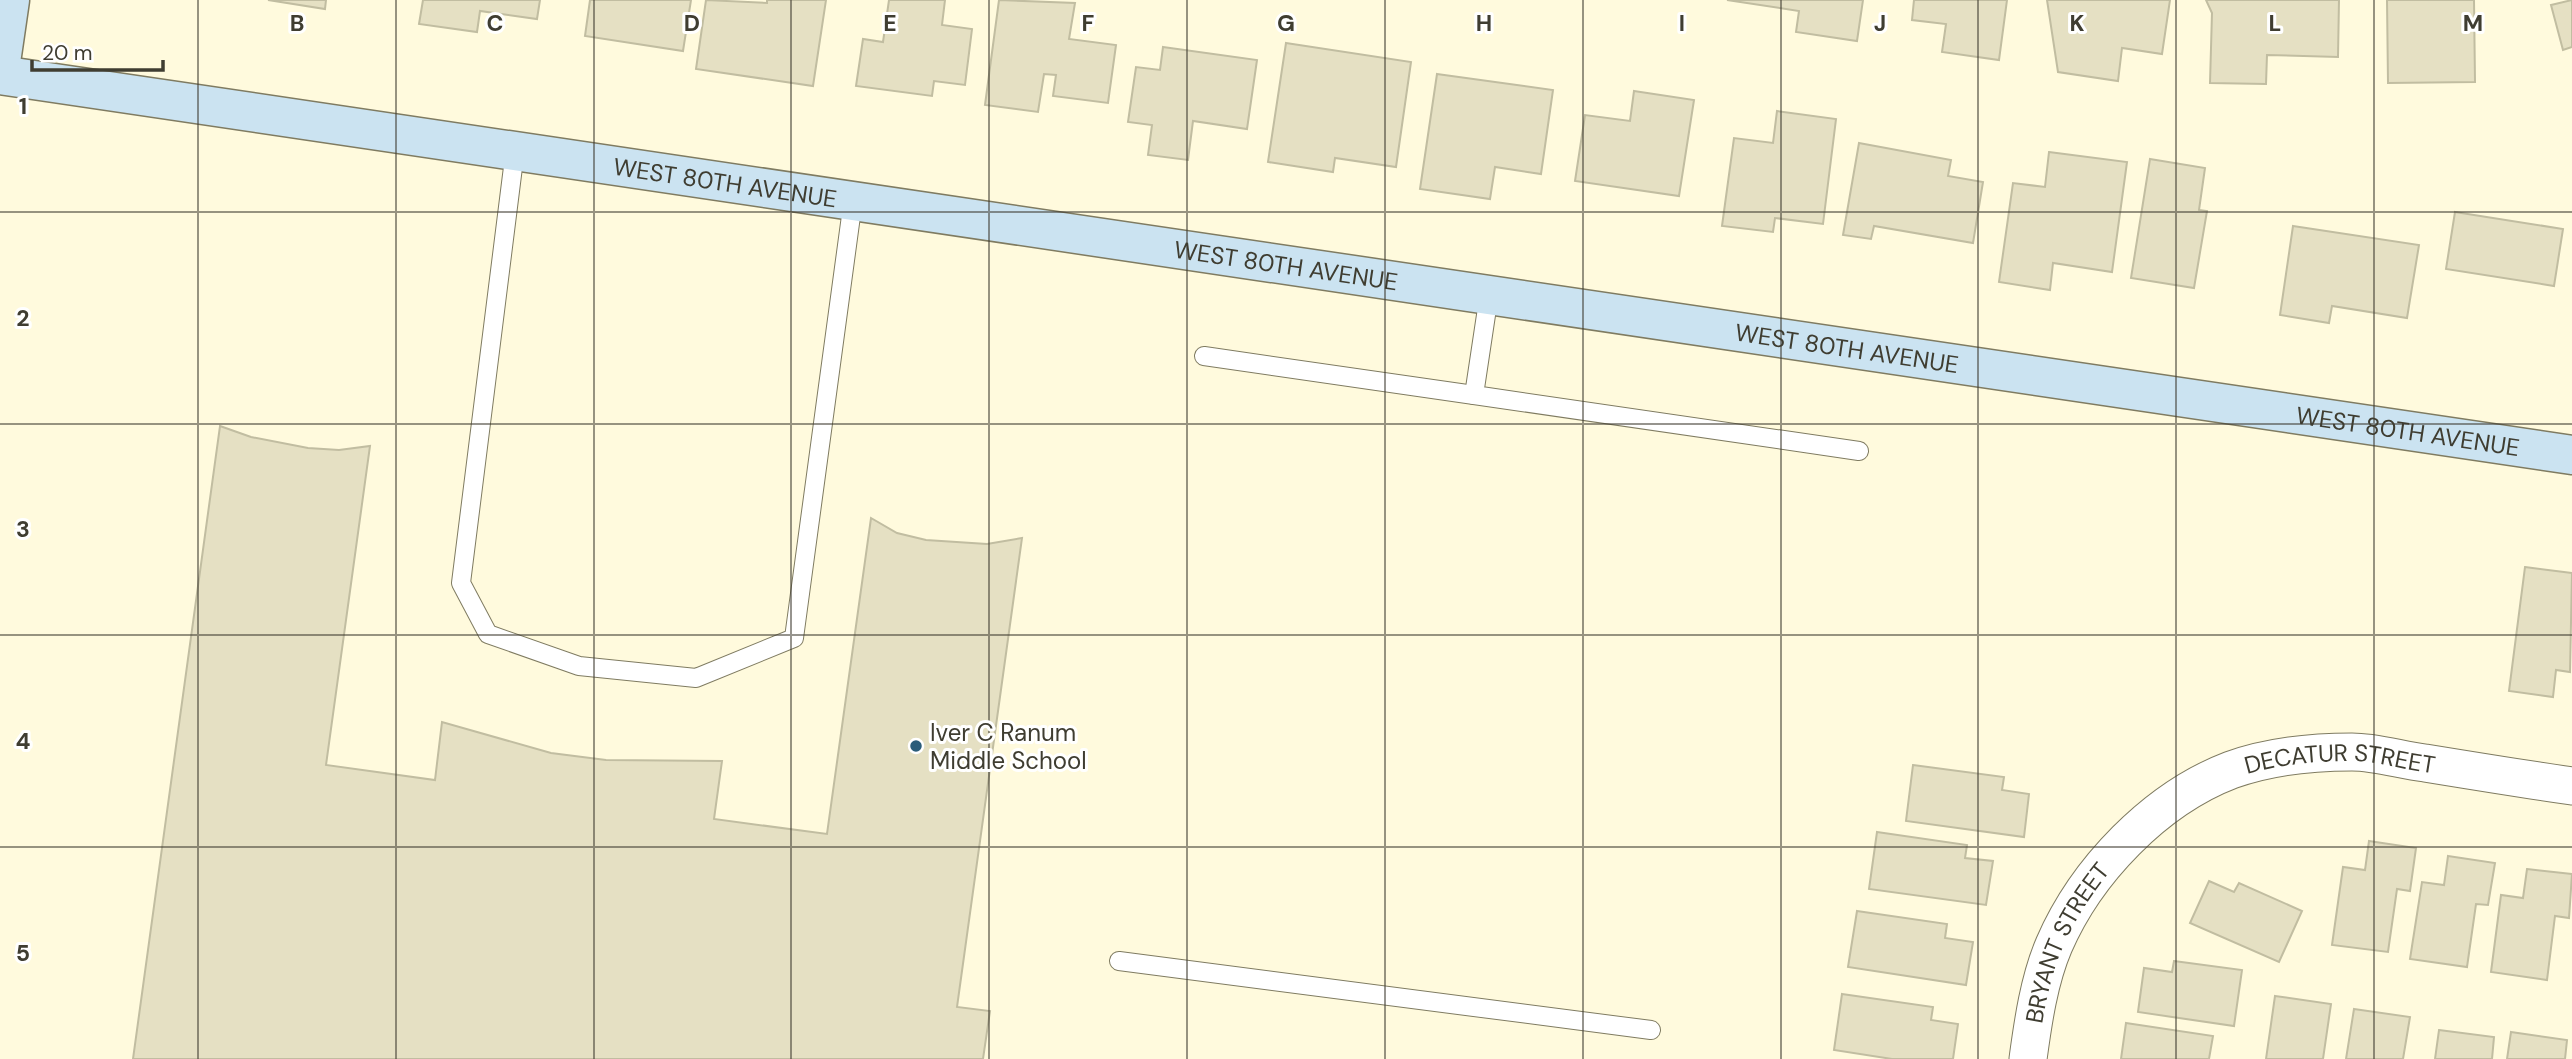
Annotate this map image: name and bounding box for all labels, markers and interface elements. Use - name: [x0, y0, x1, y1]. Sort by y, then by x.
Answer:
- text: B: [290, 8, 304, 38]
- text: C: [487, 8, 503, 38]
- text: D: [684, 8, 700, 38]
- text: E: [883, 8, 897, 38]
- text: F: [1082, 8, 1095, 38]
- text: G: [1277, 8, 1295, 38]
- text: H: [1476, 8, 1492, 38]
- text: I: [1679, 8, 1685, 38]
- text: J: [1874, 8, 1886, 38]
- text: K: [2069, 8, 2085, 38]
- text: L: [2269, 8, 2281, 38]
- text: M: [2463, 8, 2483, 38]
- scale bar: [32, 28, 163, 72]
- text: 20 m: [42, 39, 93, 67]
- text: 1: [19, 91, 27, 121]
- street label: WEST 80TH AVENUE: [611, 150, 839, 214]
- street label: WEST 80TH AVENUE: [1172, 233, 1400, 297]
- text: 2: [16, 303, 30, 333]
- street label: WEST 80TH AVENUE: [1733, 316, 1961, 380]
- street label: WEST 80TH AVENUE: [2294, 399, 2522, 463]
- text: 3: [16, 514, 30, 544]
- place label: Iver C Ranum Middle School: [930, 717, 1087, 776]
- text: 4: [16, 726, 31, 756]
- street label: DECATUR STREET: [2241, 736, 2438, 780]
- marker: Iver C Ranum Middle School: [908, 738, 924, 754]
- street label: BRYANT STREET: [2018, 856, 2115, 1025]
- text: 5: [16, 938, 30, 968]

